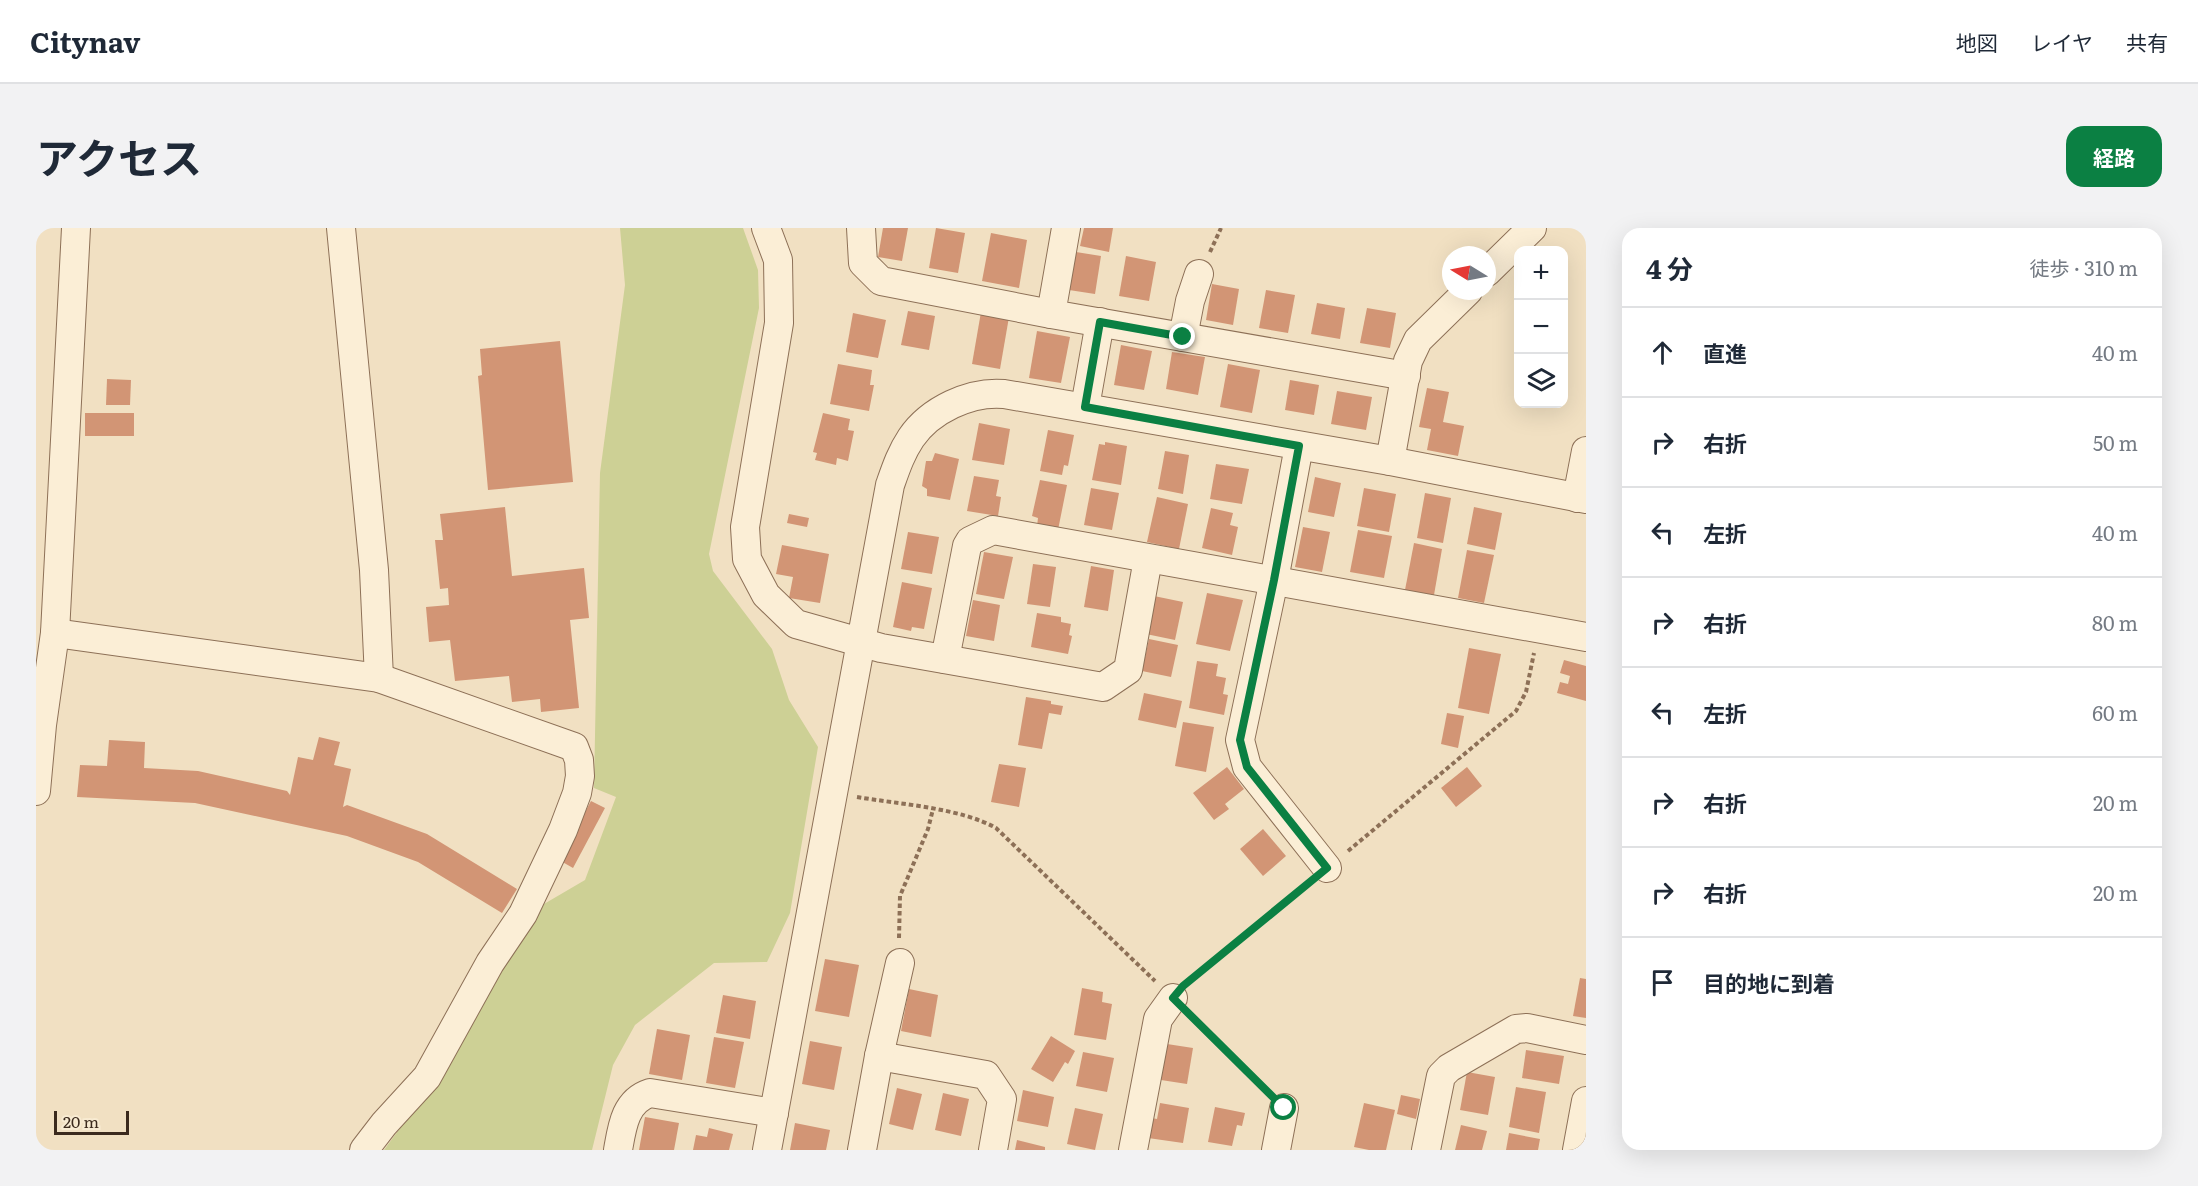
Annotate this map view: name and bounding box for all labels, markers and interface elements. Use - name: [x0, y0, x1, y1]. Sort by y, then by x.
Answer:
- text: Citynav: [30, 20, 140, 62]
- text: 地図: [1956, 26, 1998, 57]
- text: レイヤ: [2031, 26, 2093, 57]
- text: 共有: [2126, 26, 2168, 57]
- text: アクセス: [36, 125, 202, 187]
- button: 経路: [2066, 126, 2162, 187]
- north arrow: [1442, 246, 1496, 300]
- map controls: [1514, 246, 1568, 408]
- button: +: [1514, 246, 1568, 300]
- text: 4 分: [1646, 248, 1693, 287]
- text: 徒歩 · 310 m: [2029, 252, 2138, 282]
- button: −: [1514, 300, 1568, 354]
- route end: [1169, 323, 1195, 349]
- icon: ahead: [1646, 336, 1679, 369]
- text: 直進: [1703, 336, 1747, 369]
- text: 40 m: [2092, 337, 2138, 367]
- button: layers: [1514, 354, 1568, 408]
- icon: right: [1646, 426, 1679, 459]
- text: 右折: [1703, 426, 1747, 459]
- text: 50 m: [2093, 427, 2138, 457]
- icon: left: [1646, 516, 1679, 549]
- text: 左折: [1703, 516, 1747, 549]
- text: 40 m: [2092, 517, 2138, 547]
- icon: right: [1646, 606, 1679, 639]
- text: 右折: [1703, 606, 1747, 639]
- text: 80 m: [2092, 607, 2138, 637]
- icon: left: [1646, 696, 1679, 729]
- text: 左折: [1703, 696, 1747, 729]
- text: 60 m: [2092, 697, 2138, 727]
- icon: right: [1646, 786, 1679, 819]
- text: 右折: [1703, 786, 1747, 819]
- text: 20 m: [2093, 787, 2138, 817]
- icon: right: [1646, 876, 1679, 909]
- text: 右折: [1703, 876, 1747, 909]
- text: 20 m: [2093, 877, 2138, 907]
- icon: arrive: [1646, 966, 1679, 999]
- text: 目的地に到着: [1703, 966, 1835, 999]
- route start: [1270, 1094, 1296, 1120]
- scale bar: [54, 1108, 129, 1136]
- text: 20 m: [63, 1109, 99, 1133]

